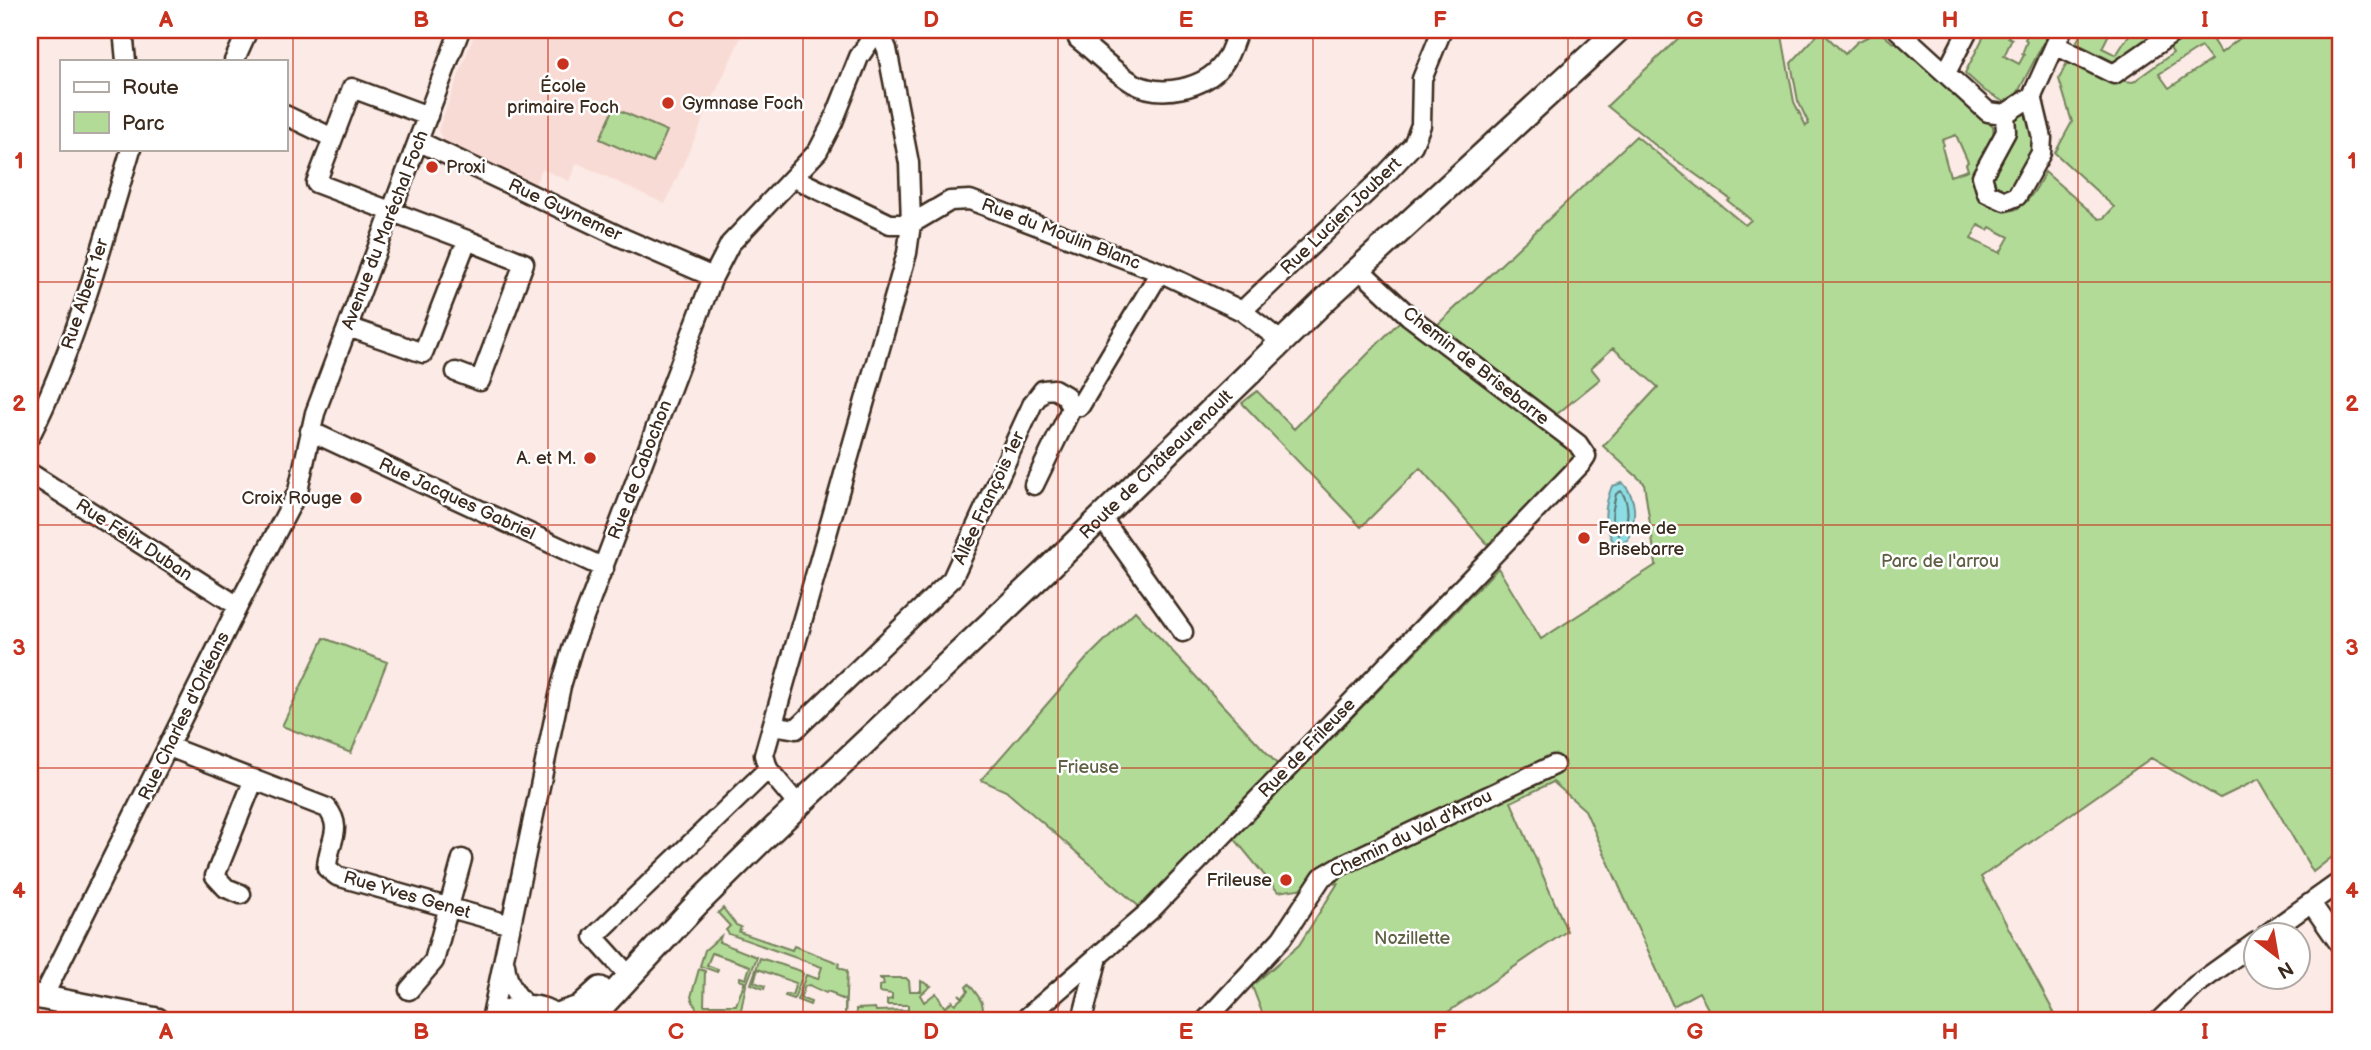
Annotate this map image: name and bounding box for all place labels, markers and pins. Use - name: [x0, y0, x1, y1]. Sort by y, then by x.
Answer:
- marker: École primaire Foch: [555, 56, 571, 72]
- place label: École primaire Foch: [507, 74, 619, 118]
- place label: Gymnase Foch: [682, 93, 803, 114]
- marker: Gymnase Foch: [660, 95, 676, 111]
- place label: Proxi: [446, 157, 486, 178]
- marker: Proxi: [424, 159, 440, 175]
- place label: A. et M.: [517, 448, 576, 469]
- marker: A. et M.: [582, 450, 598, 466]
- place label: Croix Rouge: [241, 488, 342, 509]
- marker: Croix Rouge: [348, 490, 364, 506]
- place label: Ferme de Brisebarre: [1598, 518, 1685, 560]
- marker: Ferme de Brisebarre: [1576, 530, 1592, 546]
- place label: Frileuse: [1206, 870, 1272, 891]
- marker: Frileuse: [1278, 872, 1294, 888]

